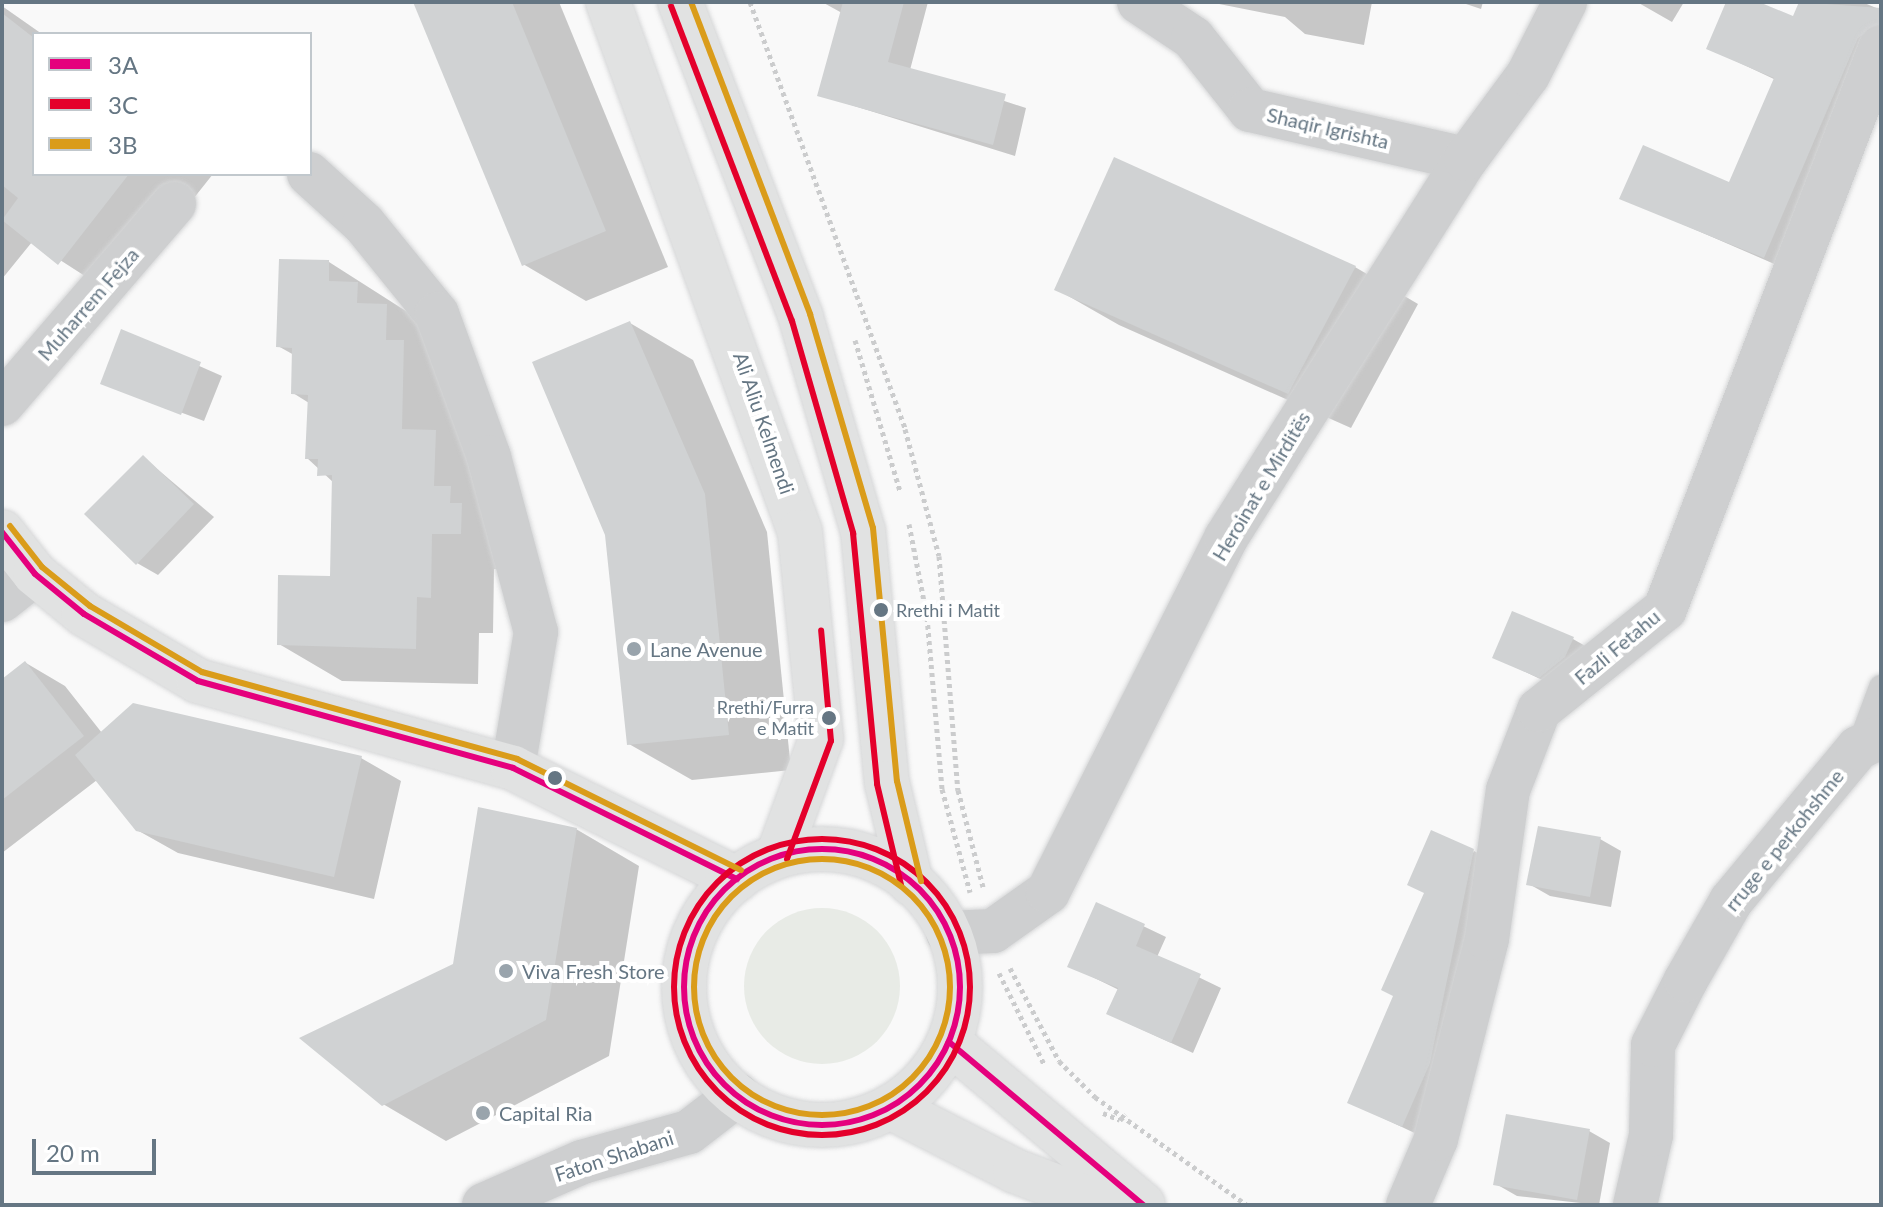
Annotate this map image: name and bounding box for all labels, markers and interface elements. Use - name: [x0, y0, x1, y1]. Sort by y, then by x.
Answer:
- legend: [32, 32, 312, 176]
- text: 3A: [108, 50, 138, 79]
- text: 3C: [108, 90, 138, 119]
- street label: Shaqir Igrishta: [1265, 102, 1391, 154]
- text: 3B: [108, 130, 137, 159]
- street label: Muharrem Fejza: [32, 243, 144, 365]
- street label: Ali Aliu Kelmendi: [728, 348, 800, 498]
- street label: Heroinat e Mirditës: [1207, 407, 1315, 565]
- place label: Rrethi i Matit: [896, 599, 1000, 621]
- marker: Rrethi i Matit: [873, 602, 889, 618]
- street label: Fazli Fetahu: [1570, 604, 1664, 690]
- place label: Lane Avenue: [650, 637, 763, 661]
- marker: Lane Avenue: [625, 640, 643, 658]
- place label: Rrethi/Furra e Matit: [717, 697, 814, 740]
- marker: Rrethi/Furra e Matit: [821, 710, 837, 726]
- street label: rruge e perkohshme: [1720, 764, 1848, 916]
- unlabelled marker: [547, 770, 563, 786]
- place label: Viva Fresh Store: [522, 959, 665, 983]
- marker: Viva Fresh Store: [497, 962, 515, 980]
- place label: Capital Ria: [499, 1101, 592, 1125]
- marker: Capital Ria: [474, 1104, 492, 1122]
- scale bar: [36, 1123, 160, 1173]
- street label: Faton Shabani: [552, 1126, 676, 1186]
- text: 20 m: [46, 1138, 100, 1167]

